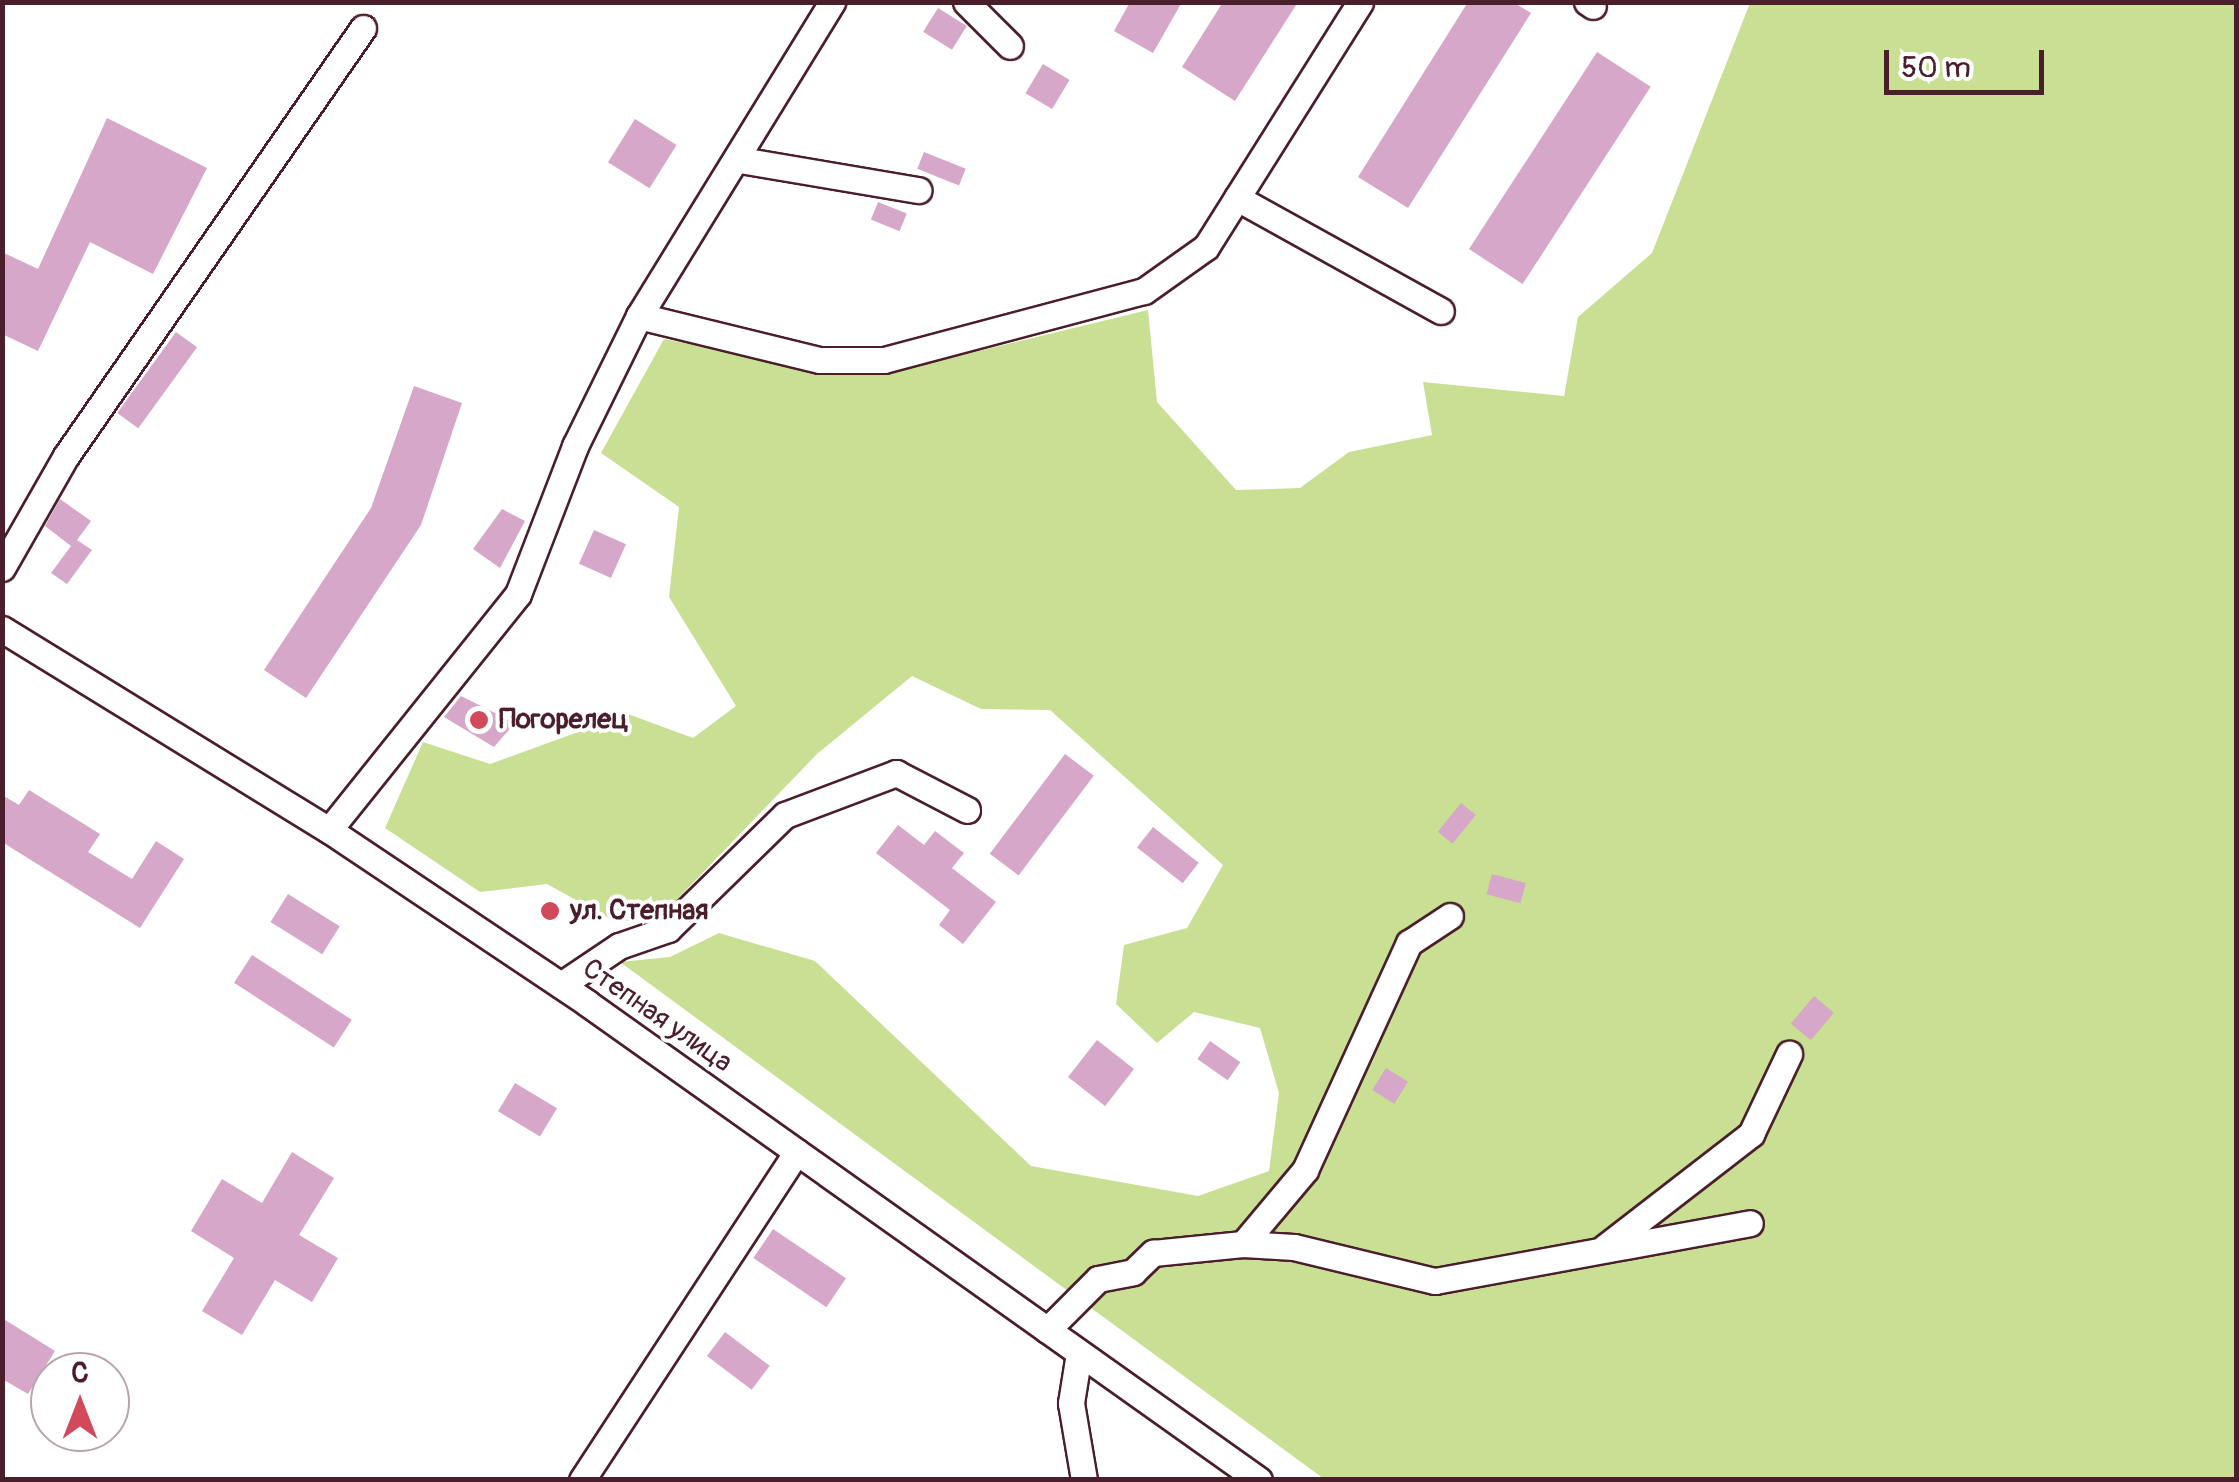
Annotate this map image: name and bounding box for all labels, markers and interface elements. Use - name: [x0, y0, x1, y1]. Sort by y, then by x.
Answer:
- scale bar: [1889, 30, 2049, 92]
- text: 50 m: [1901, 49, 1971, 86]
- place label: Погорелец: [499, 703, 629, 737]
- marker: Погорелец: [468, 709, 490, 731]
- place label: ул. Степная: [570, 894, 708, 928]
- marker: ул. Степная: [539, 900, 561, 922]
- street label: Степная улица: [576, 952, 738, 1080]
- north arrow: [30, 1352, 130, 1452]
- text: С: [71, 1356, 89, 1391]

